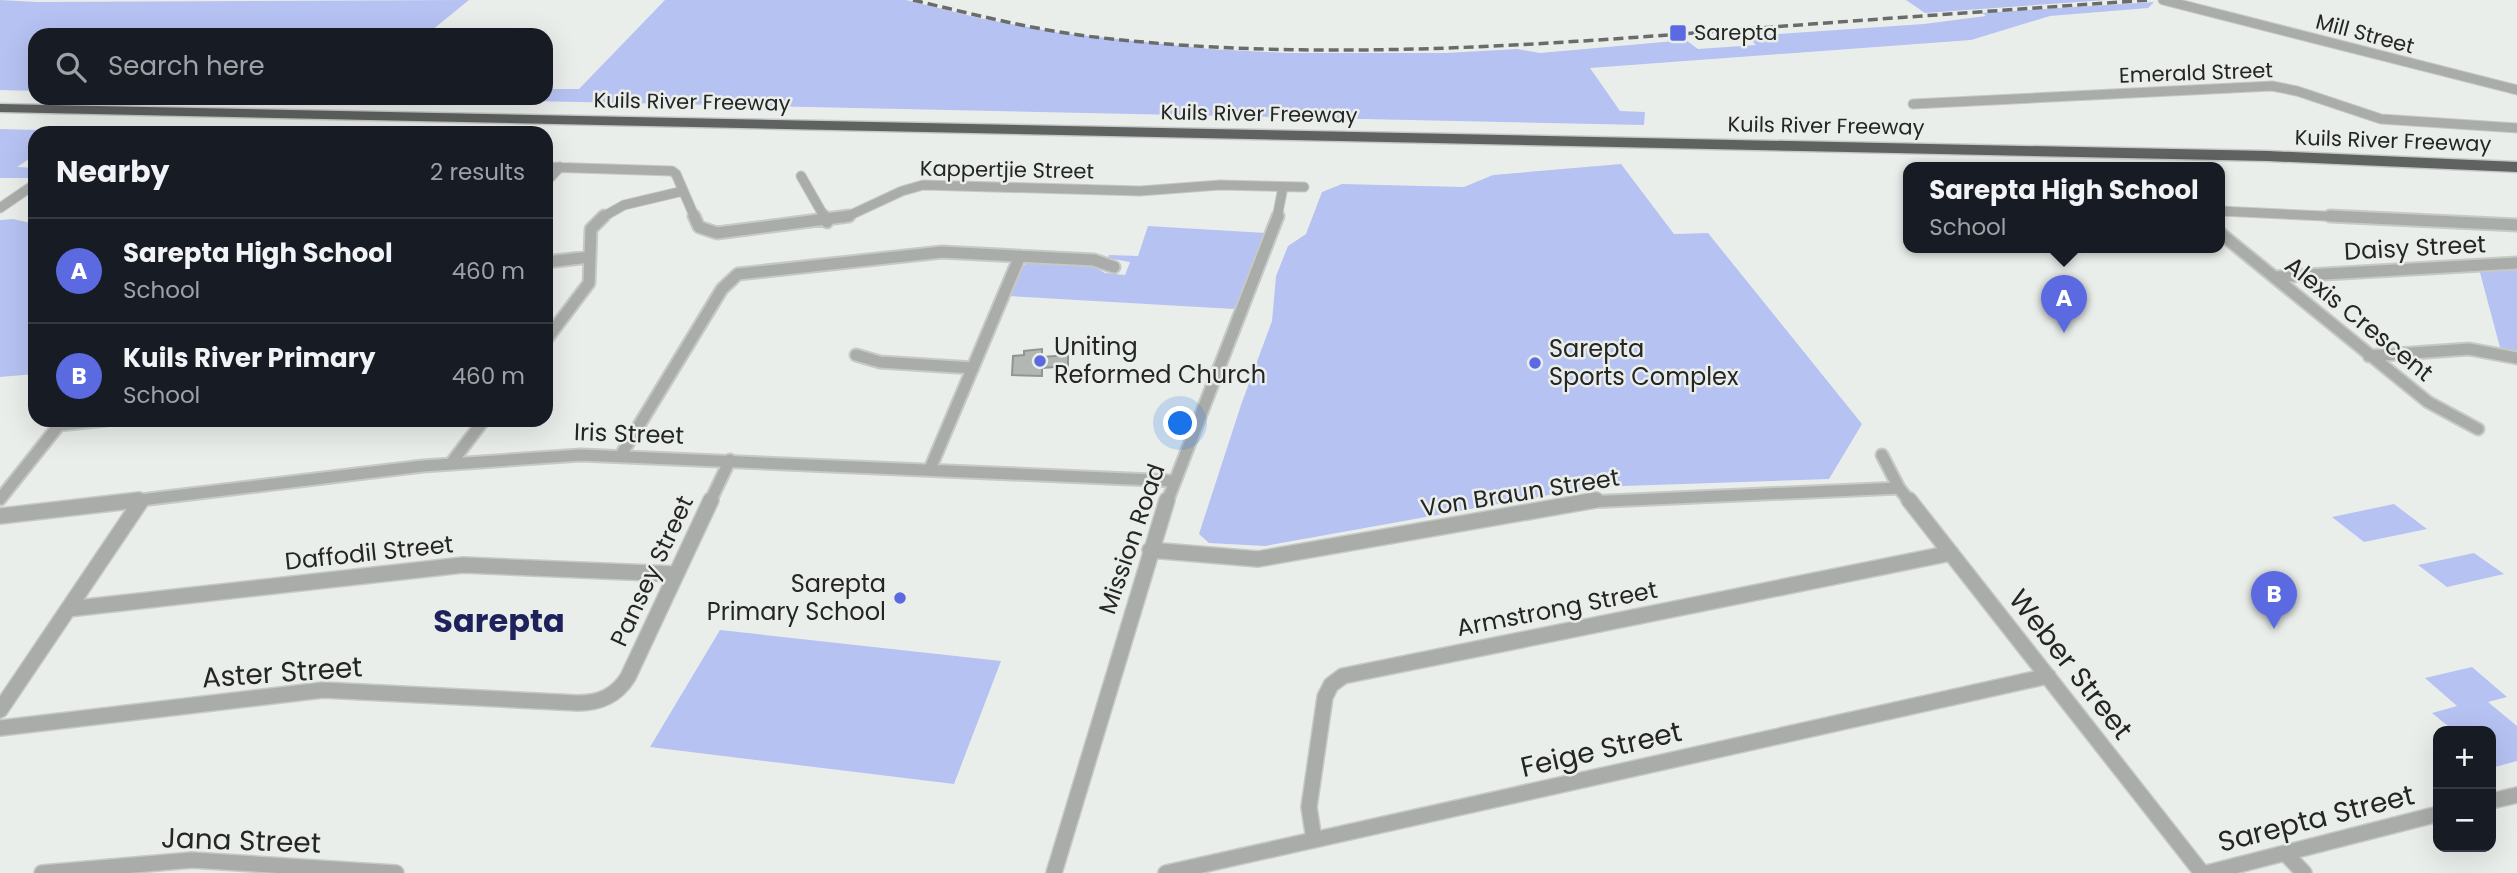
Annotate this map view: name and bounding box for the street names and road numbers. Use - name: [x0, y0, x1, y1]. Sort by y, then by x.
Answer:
- street label: Mill Street: [2313, 6, 2418, 61]
- street label: Emerald Street: [2119, 55, 2273, 90]
- street label: Kuils River Freeway: [593, 85, 791, 118]
- street label: Kuils River Freeway: [1160, 97, 1358, 130]
- street label: Kuils River Freeway: [1727, 109, 1925, 142]
- street label: Kuils River Freeway: [2294, 123, 2492, 158]
- street label: Kappertjie Street: [920, 153, 1094, 186]
- street label: Daisy Street: [2343, 227, 2487, 268]
- street label: Alexis Crescent: [2278, 249, 2440, 389]
- street label: Iris Street: [573, 415, 685, 452]
- street label: Mission Road: [1090, 459, 1173, 618]
- street label: Von Braun Street: [1418, 461, 1622, 524]
- street label: Pansey Street: [602, 490, 701, 652]
- street label: Daffodil Street: [283, 527, 455, 578]
- street label: Armstrong Street: [1454, 573, 1660, 644]
- street label: Weber Street: [2000, 581, 2142, 748]
- street label: Aster Street: [200, 647, 364, 698]
- street label: Feige Street: [1517, 712, 1685, 787]
- street label: Sarepta Street: [2214, 775, 2418, 862]
- street label: Jana Street: [160, 818, 322, 863]

